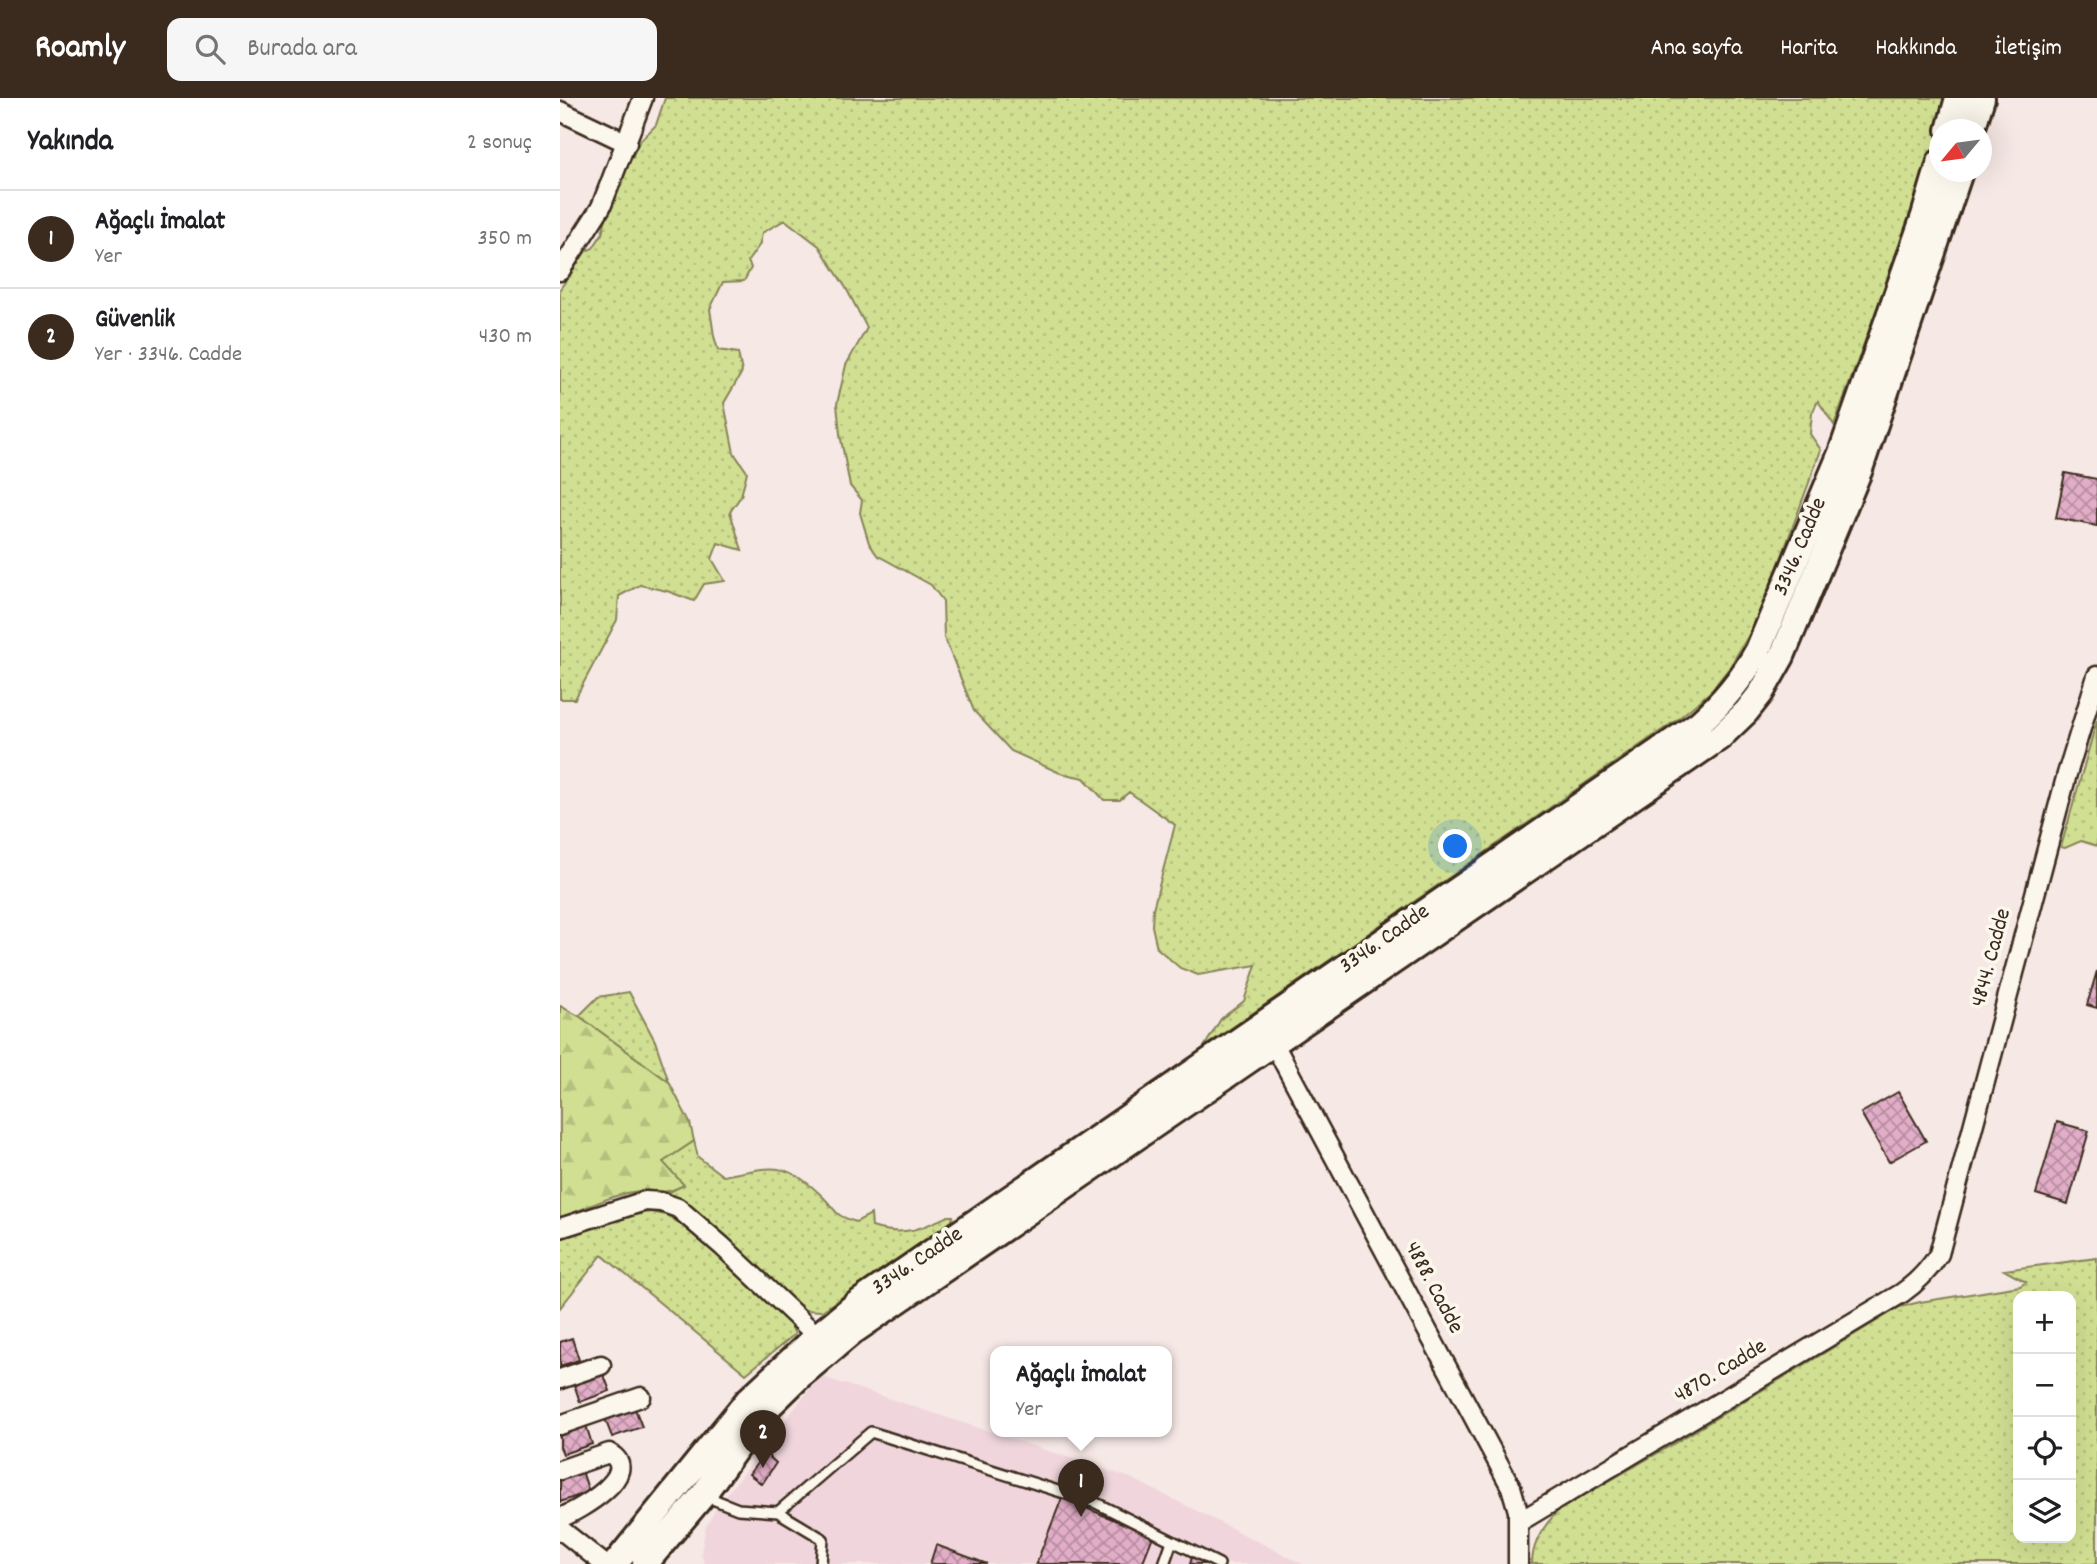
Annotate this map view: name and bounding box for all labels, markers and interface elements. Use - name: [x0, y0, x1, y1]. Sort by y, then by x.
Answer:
- search box: [167, 18, 657, 81]
- text: Roamly: [35, 26, 125, 73]
- icon: search: [191, 30, 229, 68]
- text: Burada ara: [247, 31, 357, 68]
- text: Ana sayfa: [1651, 32, 1742, 66]
- text: Harita: [1780, 32, 1837, 66]
- text: Hakkında: [1875, 32, 1957, 66]
- text: İletişim: [1995, 32, 2062, 66]
- north arrow: [1929, 119, 1992, 182]
- text: Yakında: [28, 122, 113, 165]
- text: 2 sonuç: [467, 127, 532, 160]
- text: Ağaçlı İmalat: [95, 204, 225, 241]
- text: 1: [48, 223, 54, 256]
- text: 350 m: [478, 223, 532, 256]
- text: Yer: [95, 241, 122, 274]
- text: Güvenlik: [95, 302, 175, 339]
- text: 2: [46, 321, 56, 354]
- text: 430 m: [479, 321, 532, 354]
- text: Yer · 3346. Cadde: [95, 339, 242, 372]
- street label: 3346. Cadde: [1765, 493, 1837, 601]
- your location: [1438, 829, 1472, 863]
- street label: 3346. Cadde: [1333, 897, 1437, 983]
- street label: 4844. Cadde: [1963, 905, 2021, 1011]
- street label: 3346. Cadde: [866, 1219, 970, 1305]
- street label: 4888. Cadde: [1395, 1236, 1471, 1340]
- map controls: [2013, 1291, 2076, 1543]
- button: +: [2013, 1291, 2076, 1354]
- street label: 4870. Cadde: [1668, 1331, 1774, 1413]
- popup: [990, 1346, 1172, 1437]
- button: −: [2013, 1354, 2076, 1417]
- text: Ağaçlı İmalat: [1016, 1357, 1146, 1394]
- text: Yer: [1016, 1394, 1043, 1427]
- pin: 2: [740, 1410, 786, 1468]
- button: locate: [2013, 1417, 2076, 1480]
- pin: 1: [1058, 1459, 1104, 1517]
- button: layers: [2013, 1480, 2076, 1543]

